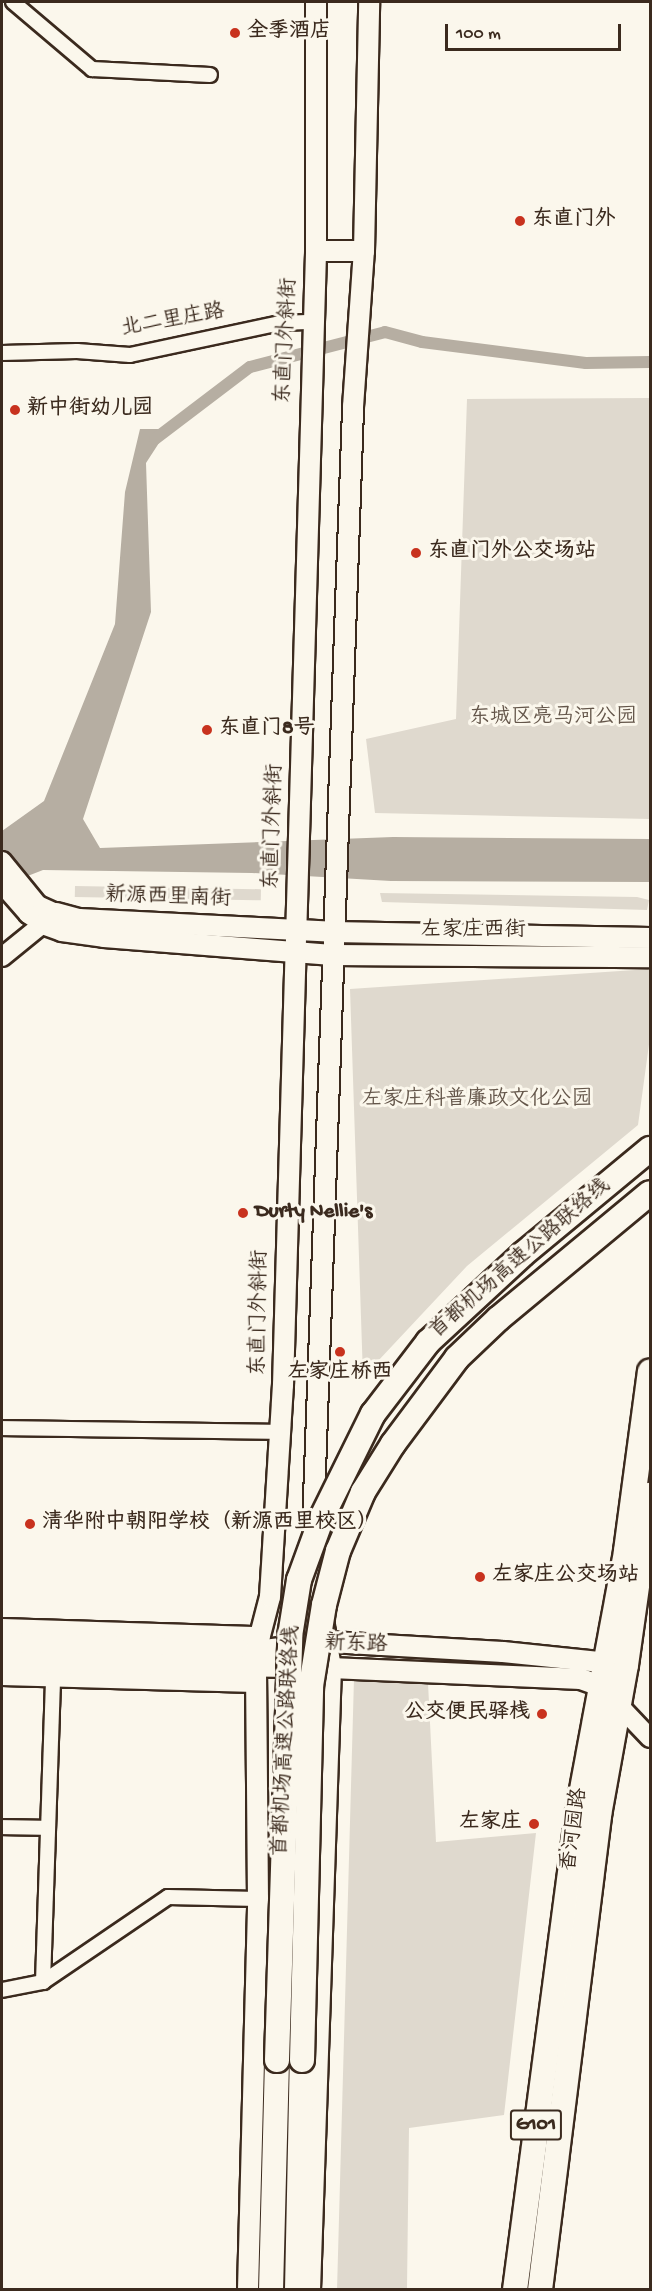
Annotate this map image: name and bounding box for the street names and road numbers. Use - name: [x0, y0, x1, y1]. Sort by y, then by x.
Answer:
- street label: 东直门外斜街: [272, 277, 304, 405]
- street label: 北二里庄路: [119, 300, 227, 344]
- street label: 东直门外斜街: [260, 764, 290, 890]
- street label: 新源西里南街: [105, 884, 231, 914]
- street label: 左家庄西街: [421, 919, 525, 945]
- street label: 首都机场高速公路联络线: [426, 1175, 616, 1345]
- street label: 东直门外斜街: [247, 1250, 275, 1376]
- street label: 首都机场高速公路联络线: [269, 1625, 307, 1857]
- street label: 新东路: [324, 1632, 388, 1660]
- street label: 香河园路: [558, 1787, 594, 1873]
- road number: G101: [509, 2108, 563, 2142]

